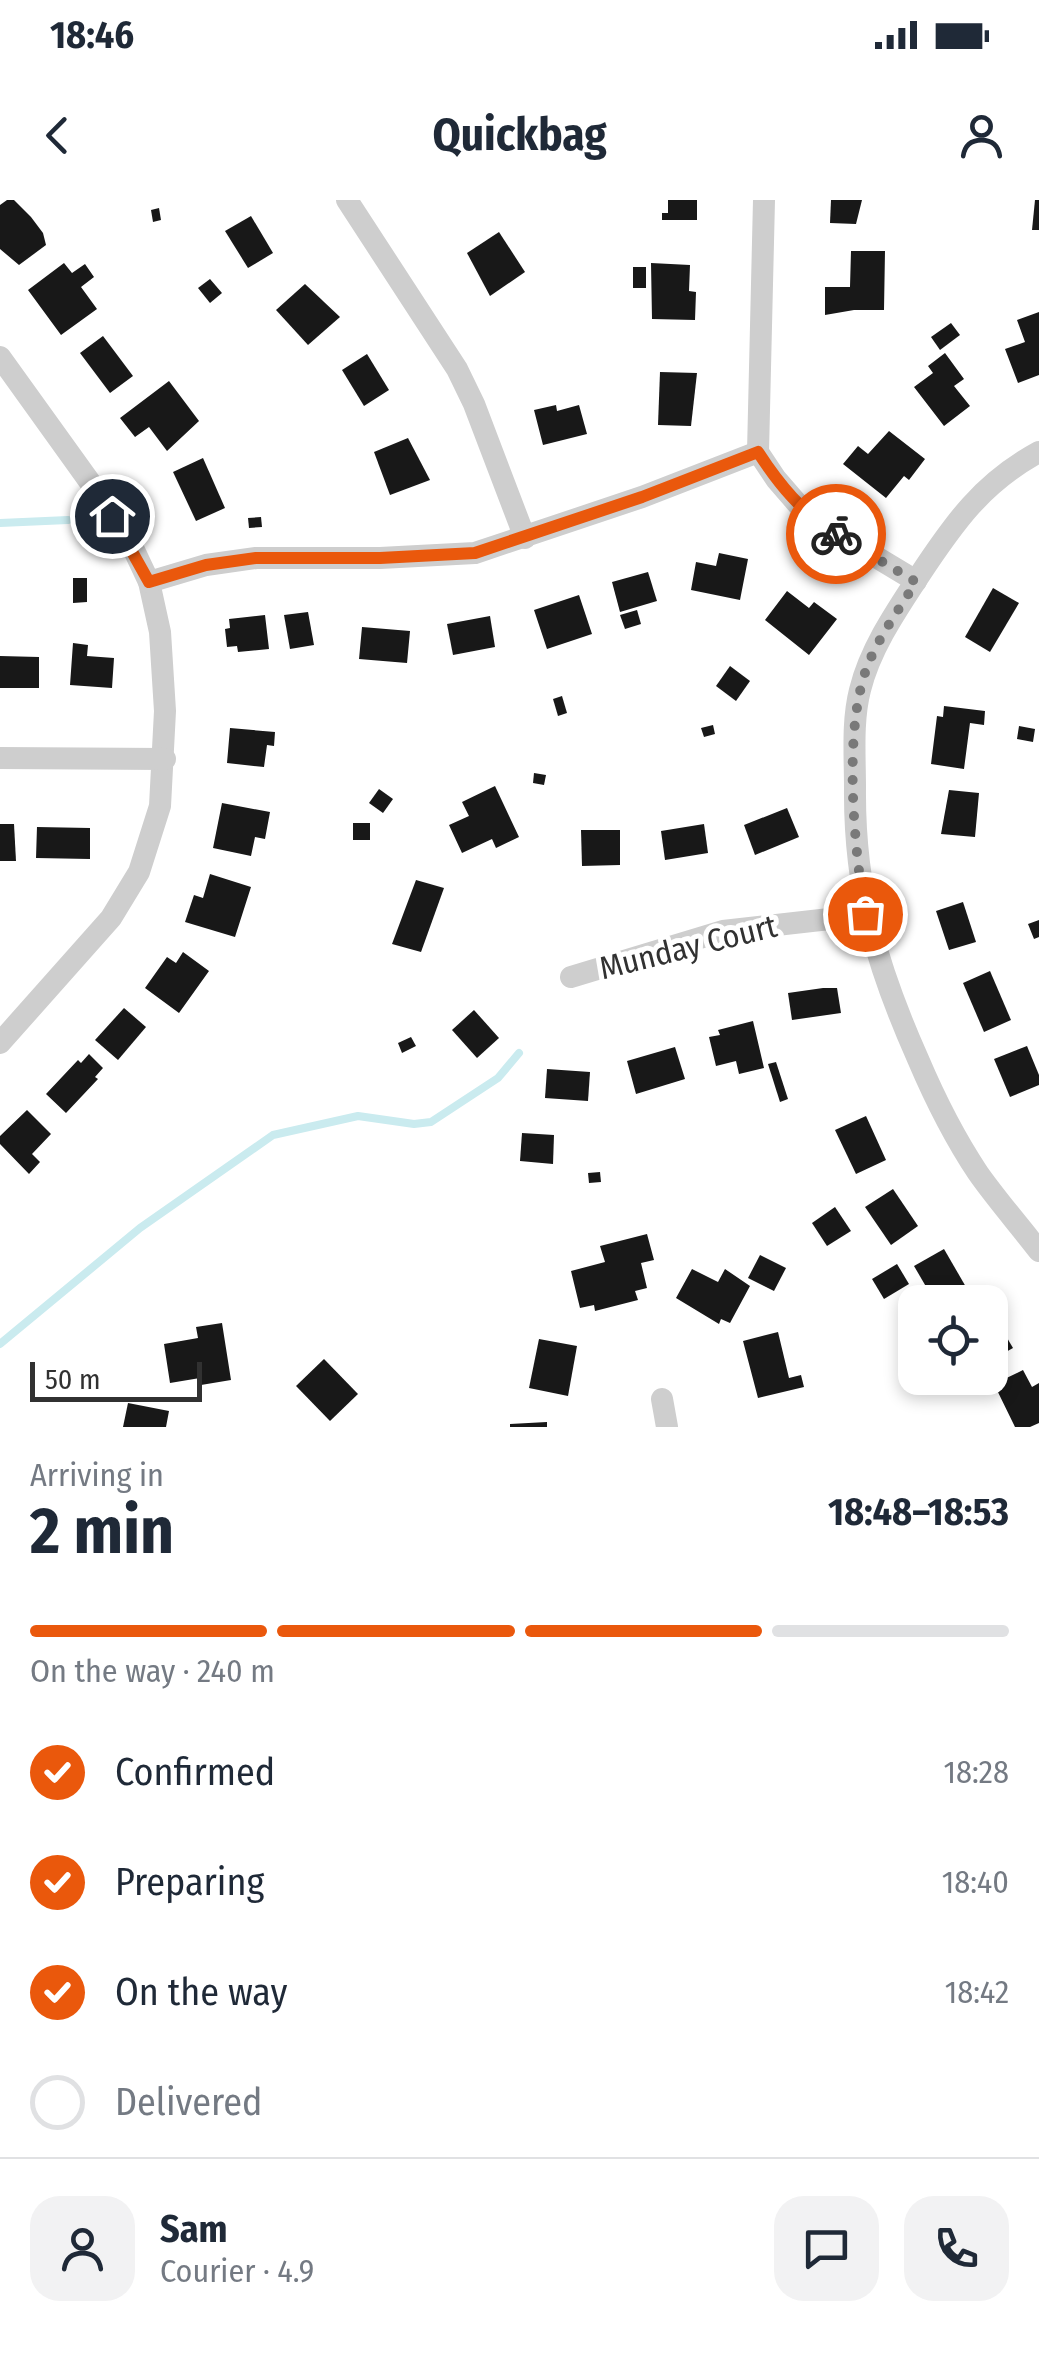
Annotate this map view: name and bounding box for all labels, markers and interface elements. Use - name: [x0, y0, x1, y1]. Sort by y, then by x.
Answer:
- text: 18:46: [50, 12, 134, 58]
- icon: back: [30, 108, 85, 163]
- text: Quickbag: [432, 108, 607, 162]
- icon: person: [954, 108, 1009, 163]
- pin: [70, 474, 155, 559]
- courier: [786, 484, 886, 584]
- icon: home: [85, 489, 140, 544]
- icon: bike: [809, 507, 864, 562]
- pin: [823, 872, 908, 957]
- icon: bag: [838, 887, 893, 942]
- street label: Munday Court: [595, 907, 781, 987]
- map controls: [898, 1285, 1008, 1395]
- button: locate: [898, 1285, 1008, 1395]
- scale bar: [30, 1357, 202, 1402]
- text: 50 m: [45, 1363, 101, 1396]
- text: Arriving in: [30, 1456, 164, 1494]
- text: 18:48–18:53: [828, 1489, 1009, 1535]
- text: 2 min: [30, 1492, 174, 1570]
- text: On the way · 240 m: [30, 1652, 275, 1690]
- icon: check: [30, 1745, 85, 1800]
- text: Confirmed: [115, 1749, 275, 1795]
- text: 18:28: [944, 1753, 1009, 1791]
- icon: check: [30, 1855, 85, 1910]
- text: Preparing: [115, 1859, 264, 1905]
- text: 18:40: [942, 1863, 1009, 1901]
- icon: check: [30, 1965, 85, 2020]
- text: On the way: [115, 1969, 287, 2015]
- text: 18:42: [945, 1973, 1009, 2011]
- text: Delivered: [115, 2079, 262, 2125]
- button: person: [30, 2196, 135, 2301]
- button: chat: [774, 2196, 879, 2301]
- button: phone: [904, 2196, 1009, 2301]
- text: Sam: [160, 2206, 228, 2252]
- text: Courier · 4.9: [160, 2252, 314, 2290]

